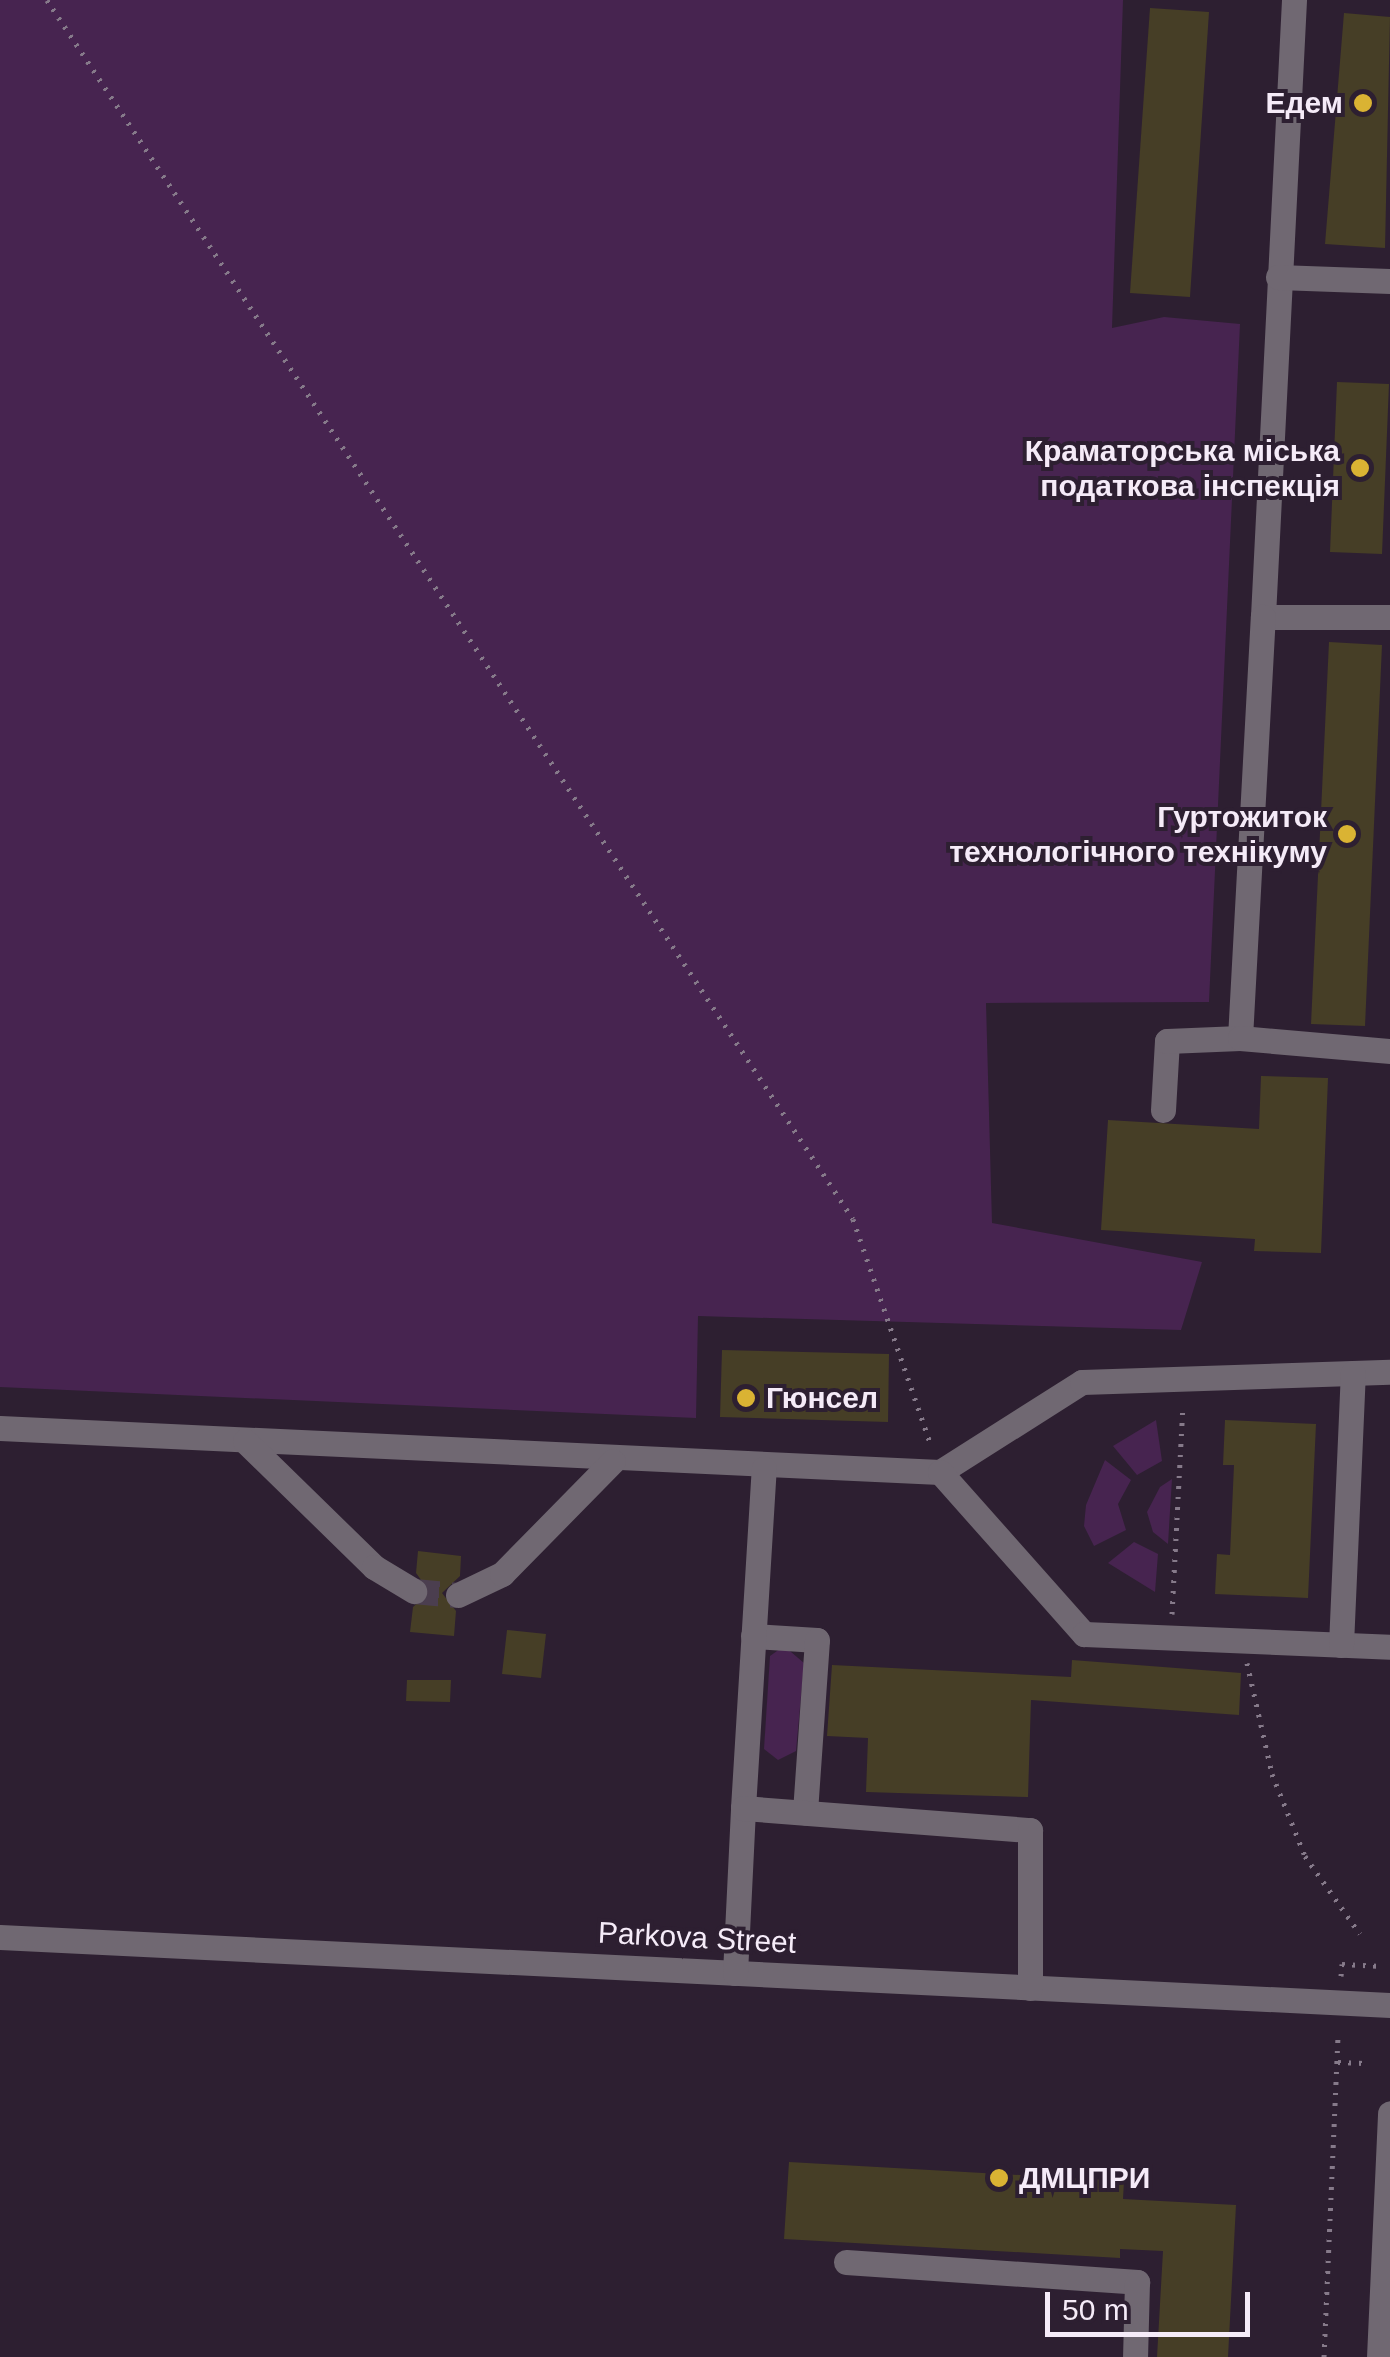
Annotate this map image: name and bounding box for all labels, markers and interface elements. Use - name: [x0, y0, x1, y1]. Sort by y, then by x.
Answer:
- place label: Едем: [1265, 85, 1343, 121]
- marker: Едем: [1352, 92, 1374, 114]
- place label: Краматорська міська податкова інспекція: [1025, 433, 1340, 504]
- marker: Краматорська міська податкова інспекція: [1349, 457, 1371, 479]
- place label: Гуртожиток технологічного технікуму: [949, 799, 1327, 870]
- marker: Гуртожиток технологічного технікуму: [1336, 823, 1358, 845]
- place label: Гюнсел: [766, 1380, 878, 1416]
- marker: Гюнсел: [735, 1387, 757, 1409]
- street label: Parkova Street: [597, 1915, 797, 1961]
- place label: ДМЦПРИ: [1019, 2160, 1150, 2196]
- marker: ДМЦПРИ: [988, 2167, 1010, 2189]
- scale bar: [1050, 2272, 1255, 2334]
- text: 50 m: [1062, 2293, 1129, 2326]

